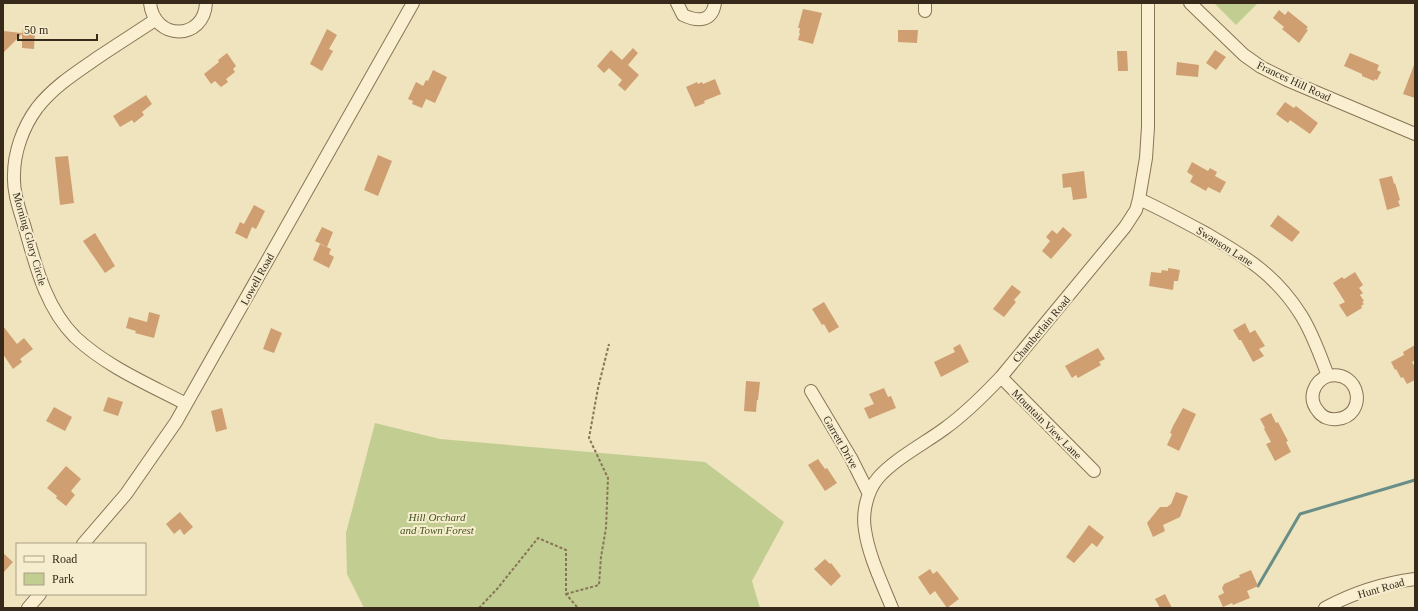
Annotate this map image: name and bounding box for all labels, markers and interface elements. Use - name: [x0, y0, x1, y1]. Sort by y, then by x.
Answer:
- scale bar: [18, 16, 97, 42]
- text: 50 m: [24, 23, 49, 37]
- street label: Frances Hill Road: [1255, 59, 1333, 104]
- street label: Morning Glory Circle: [11, 191, 49, 287]
- street label: Swanson Lane: [1194, 224, 1256, 268]
- street label: Lowell Road: [238, 251, 276, 307]
- street label: Chamberlain Road: [1010, 293, 1073, 365]
- street label: Mountain View Lane: [1010, 387, 1084, 461]
- street label: Garrett Drive: [821, 413, 861, 471]
- park label: Hill Orchard and Town Forest: [400, 511, 475, 536]
- legend: [16, 543, 146, 595]
- text: Road: [52, 552, 77, 566]
- text: Park: [52, 572, 74, 586]
- street label: Hunt Road: [1356, 575, 1406, 600]

